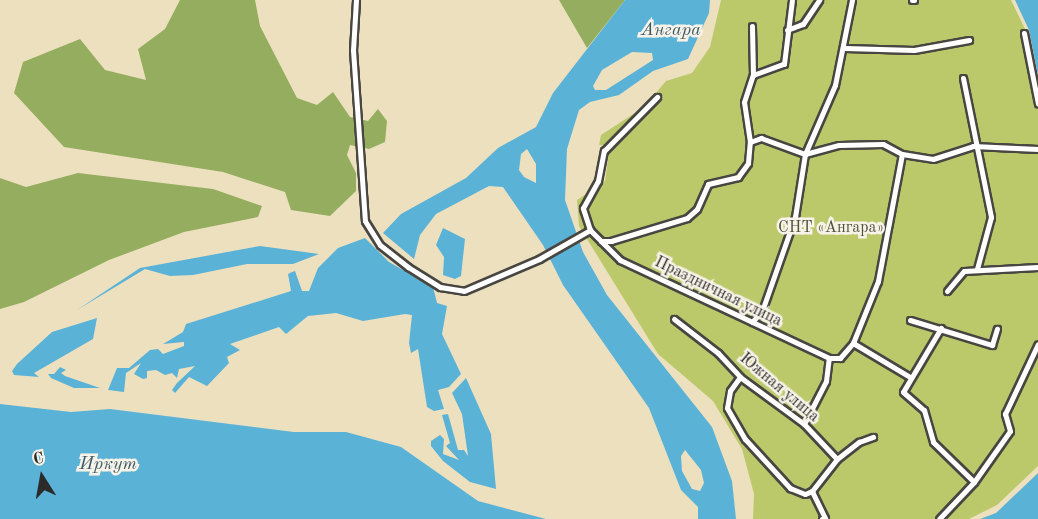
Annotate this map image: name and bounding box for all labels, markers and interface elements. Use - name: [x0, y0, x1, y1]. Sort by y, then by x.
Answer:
- water label: Ангара: [641, 19, 701, 41]
- park label: СНТ «Ангара»: [778, 218, 884, 238]
- street label: Праздничная улица: [651, 253, 785, 331]
- street label: Южная улица: [735, 349, 823, 427]
- north arrow: [12, 447, 72, 507]
- text: С: [32, 450, 45, 468]
- water label: Иркут: [79, 453, 137, 475]

